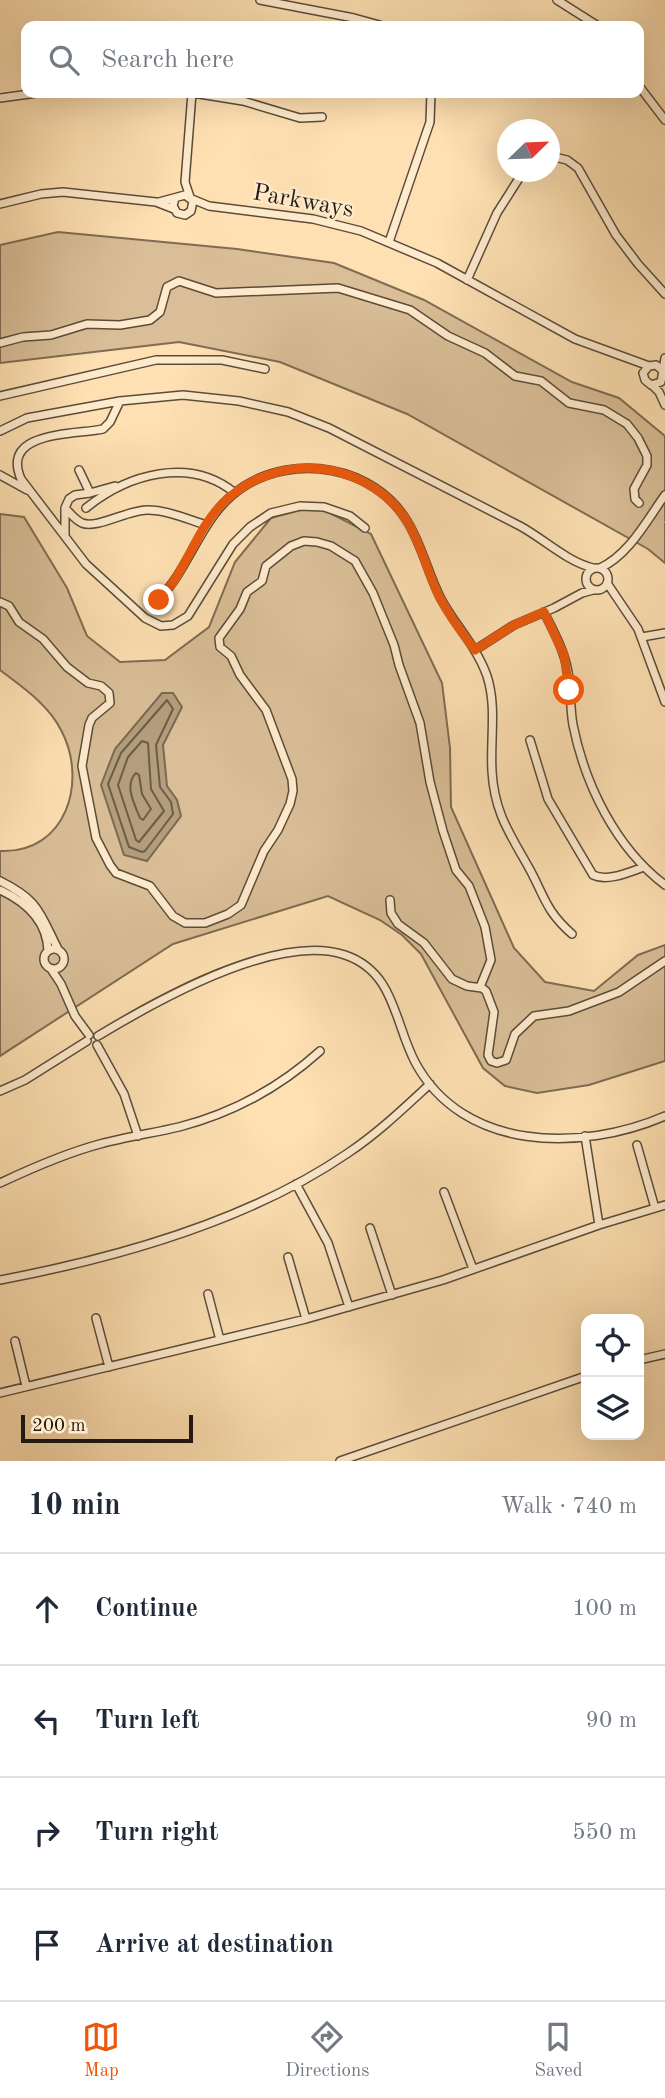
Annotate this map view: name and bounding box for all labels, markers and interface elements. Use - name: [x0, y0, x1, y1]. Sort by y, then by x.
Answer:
- search box: [21, 21, 644, 98]
- icon: search: [45, 41, 83, 79]
- text: Search here: [101, 47, 234, 73]
- north arrow: [497, 119, 560, 182]
- street label: Parkways: [251, 181, 355, 223]
- route end: [143, 584, 174, 615]
- route start: [553, 674, 584, 705]
- map controls: [581, 1314, 644, 1440]
- button: locate: [581, 1314, 644, 1377]
- button: layers: [581, 1377, 644, 1440]
- scale bar: [21, 1412, 192, 1444]
- text: 200 m: [32, 1417, 85, 1436]
- text: 10 min: [28, 1491, 121, 1521]
- text: Walk · 740 m: [501, 1495, 637, 1518]
- icon: ahead: [28, 1590, 66, 1628]
- text: Continue: [95, 1596, 198, 1622]
- text: 100 m: [572, 1597, 637, 1620]
- icon: left: [28, 1702, 66, 1740]
- text: Turn left: [95, 1708, 200, 1734]
- text: 90 m: [586, 1709, 637, 1732]
- icon: right: [28, 1814, 66, 1852]
- text: Turn right: [95, 1820, 218, 1846]
- text: 550 m: [572, 1821, 637, 1844]
- icon: arrive: [28, 1926, 66, 1964]
- text: Arrive at destination: [95, 1932, 334, 1958]
- tab: Map: [82, 2018, 120, 2083]
- tab: Directions: [285, 2018, 370, 2083]
- tab: Saved: [534, 2018, 583, 2083]

